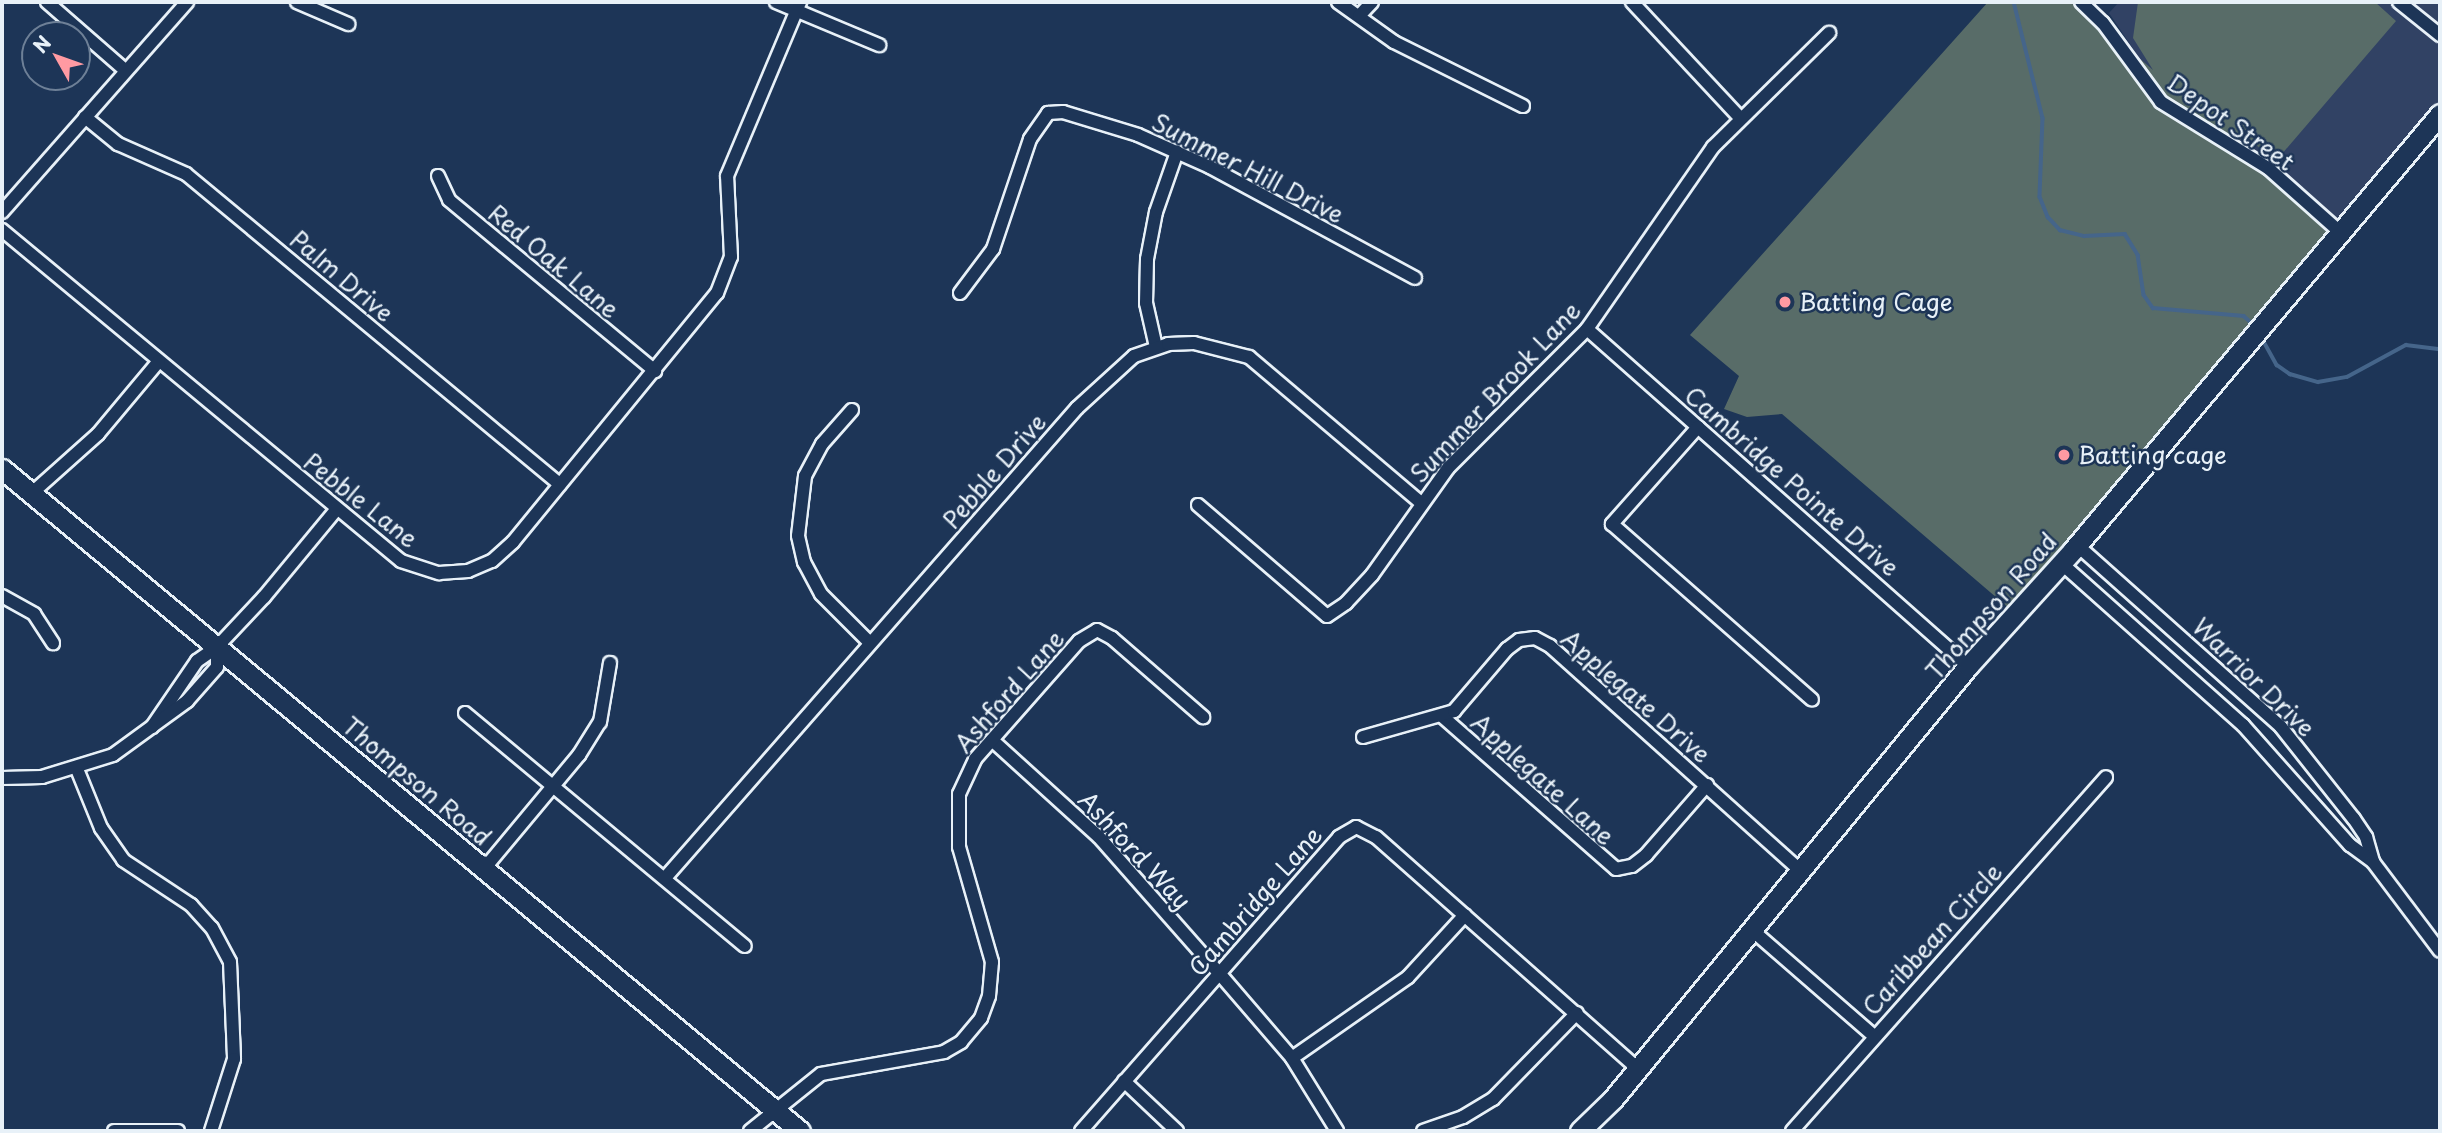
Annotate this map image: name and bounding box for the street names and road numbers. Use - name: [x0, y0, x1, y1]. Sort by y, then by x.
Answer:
- street label: Depot Street: [2162, 67, 2300, 177]
- street label: Summer Hill Drive: [1147, 107, 1349, 229]
- street label: Red Oak Lane: [482, 197, 626, 325]
- street label: Palm Drive: [284, 224, 400, 328]
- street label: Summer Brook Lane: [1403, 295, 1587, 489]
- street label: Cambridge Pointe Drive: [1679, 380, 1905, 582]
- street label: Pebble Drive: [936, 408, 1052, 534]
- street label: Pebble Lane: [298, 446, 424, 554]
- street label: Thompson Road: [1920, 527, 2062, 685]
- street label: Warrior Drive: [2187, 611, 2321, 743]
- street label: Ashford Lane: [948, 623, 1070, 759]
- street label: Applegate Drive: [1556, 624, 1716, 768]
- street label: Applegate Lane: [1466, 708, 1620, 850]
- street label: Thompson Road: [337, 711, 497, 851]
- street label: Ashford Way: [1073, 785, 1197, 915]
- street label: Cambridge Lane: [1182, 820, 1328, 982]
- street label: Caribbean Circle: [1856, 857, 2008, 1021]

